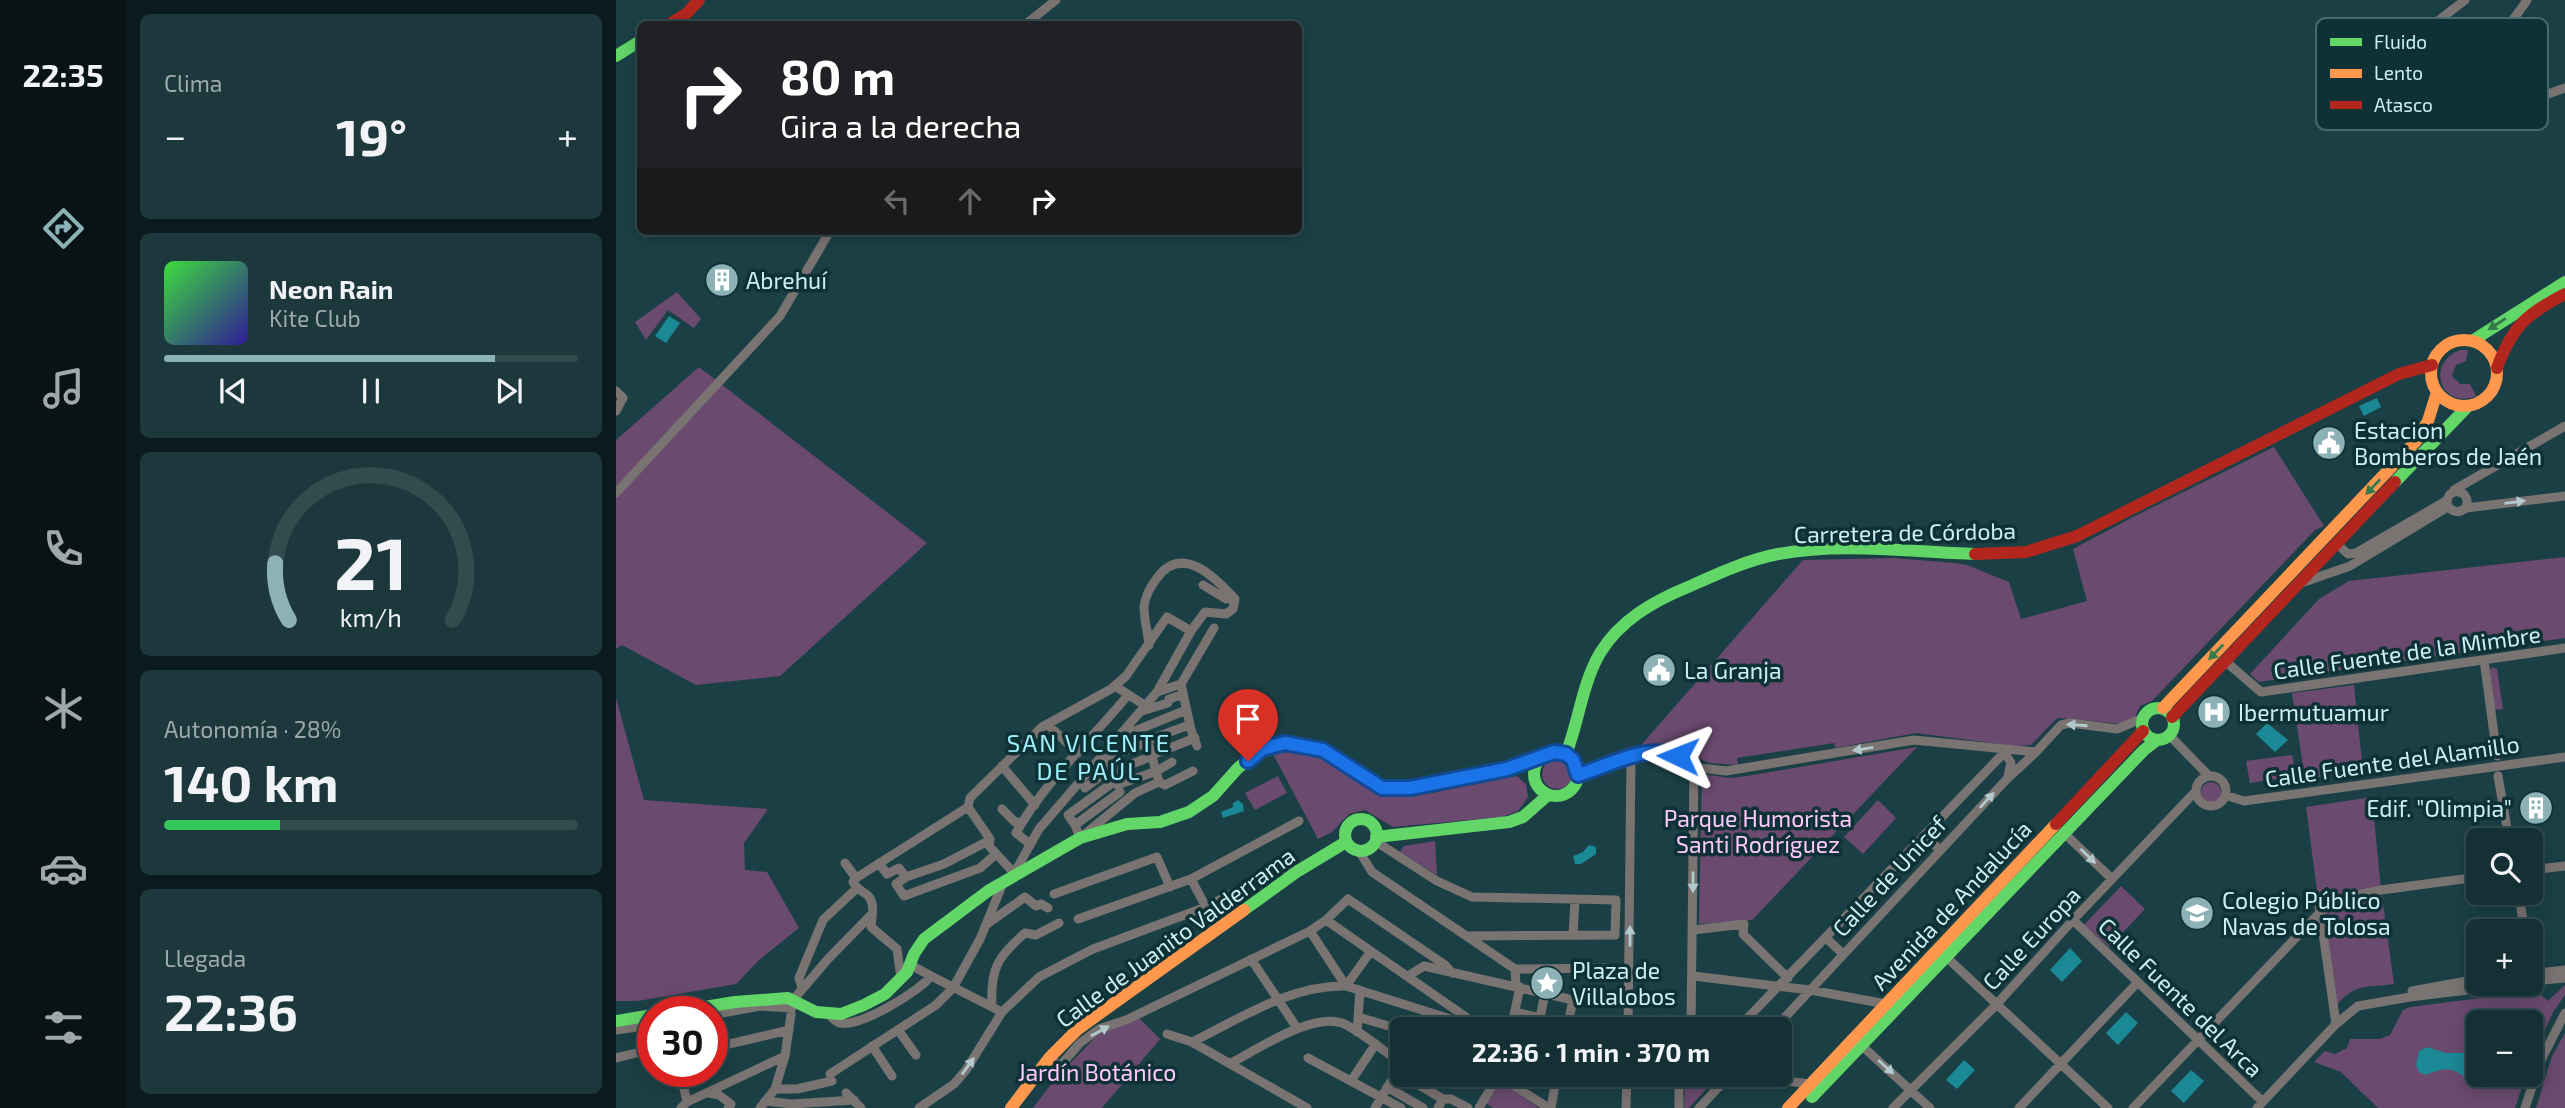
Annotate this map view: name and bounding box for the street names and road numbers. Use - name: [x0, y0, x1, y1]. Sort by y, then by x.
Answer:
- street label: Carretera de Córdoba: [1794, 516, 2016, 548]
- street label: Calle Fuente de la Mimbre: [2272, 619, 2542, 685]
- street label: Calle Fuente del Alamillo: [2263, 729, 2521, 793]
- street label: Calle de Unicef: [1826, 809, 1953, 942]
- street label: Avenida de Andalucía: [1865, 815, 2037, 995]
- street label: Calle de Juanito Valderrama: [1050, 841, 1300, 1033]
- street label: Calle Europa: [1976, 881, 2086, 995]
- street label: Calle Fuente del Arca: [2093, 911, 2269, 1083]

